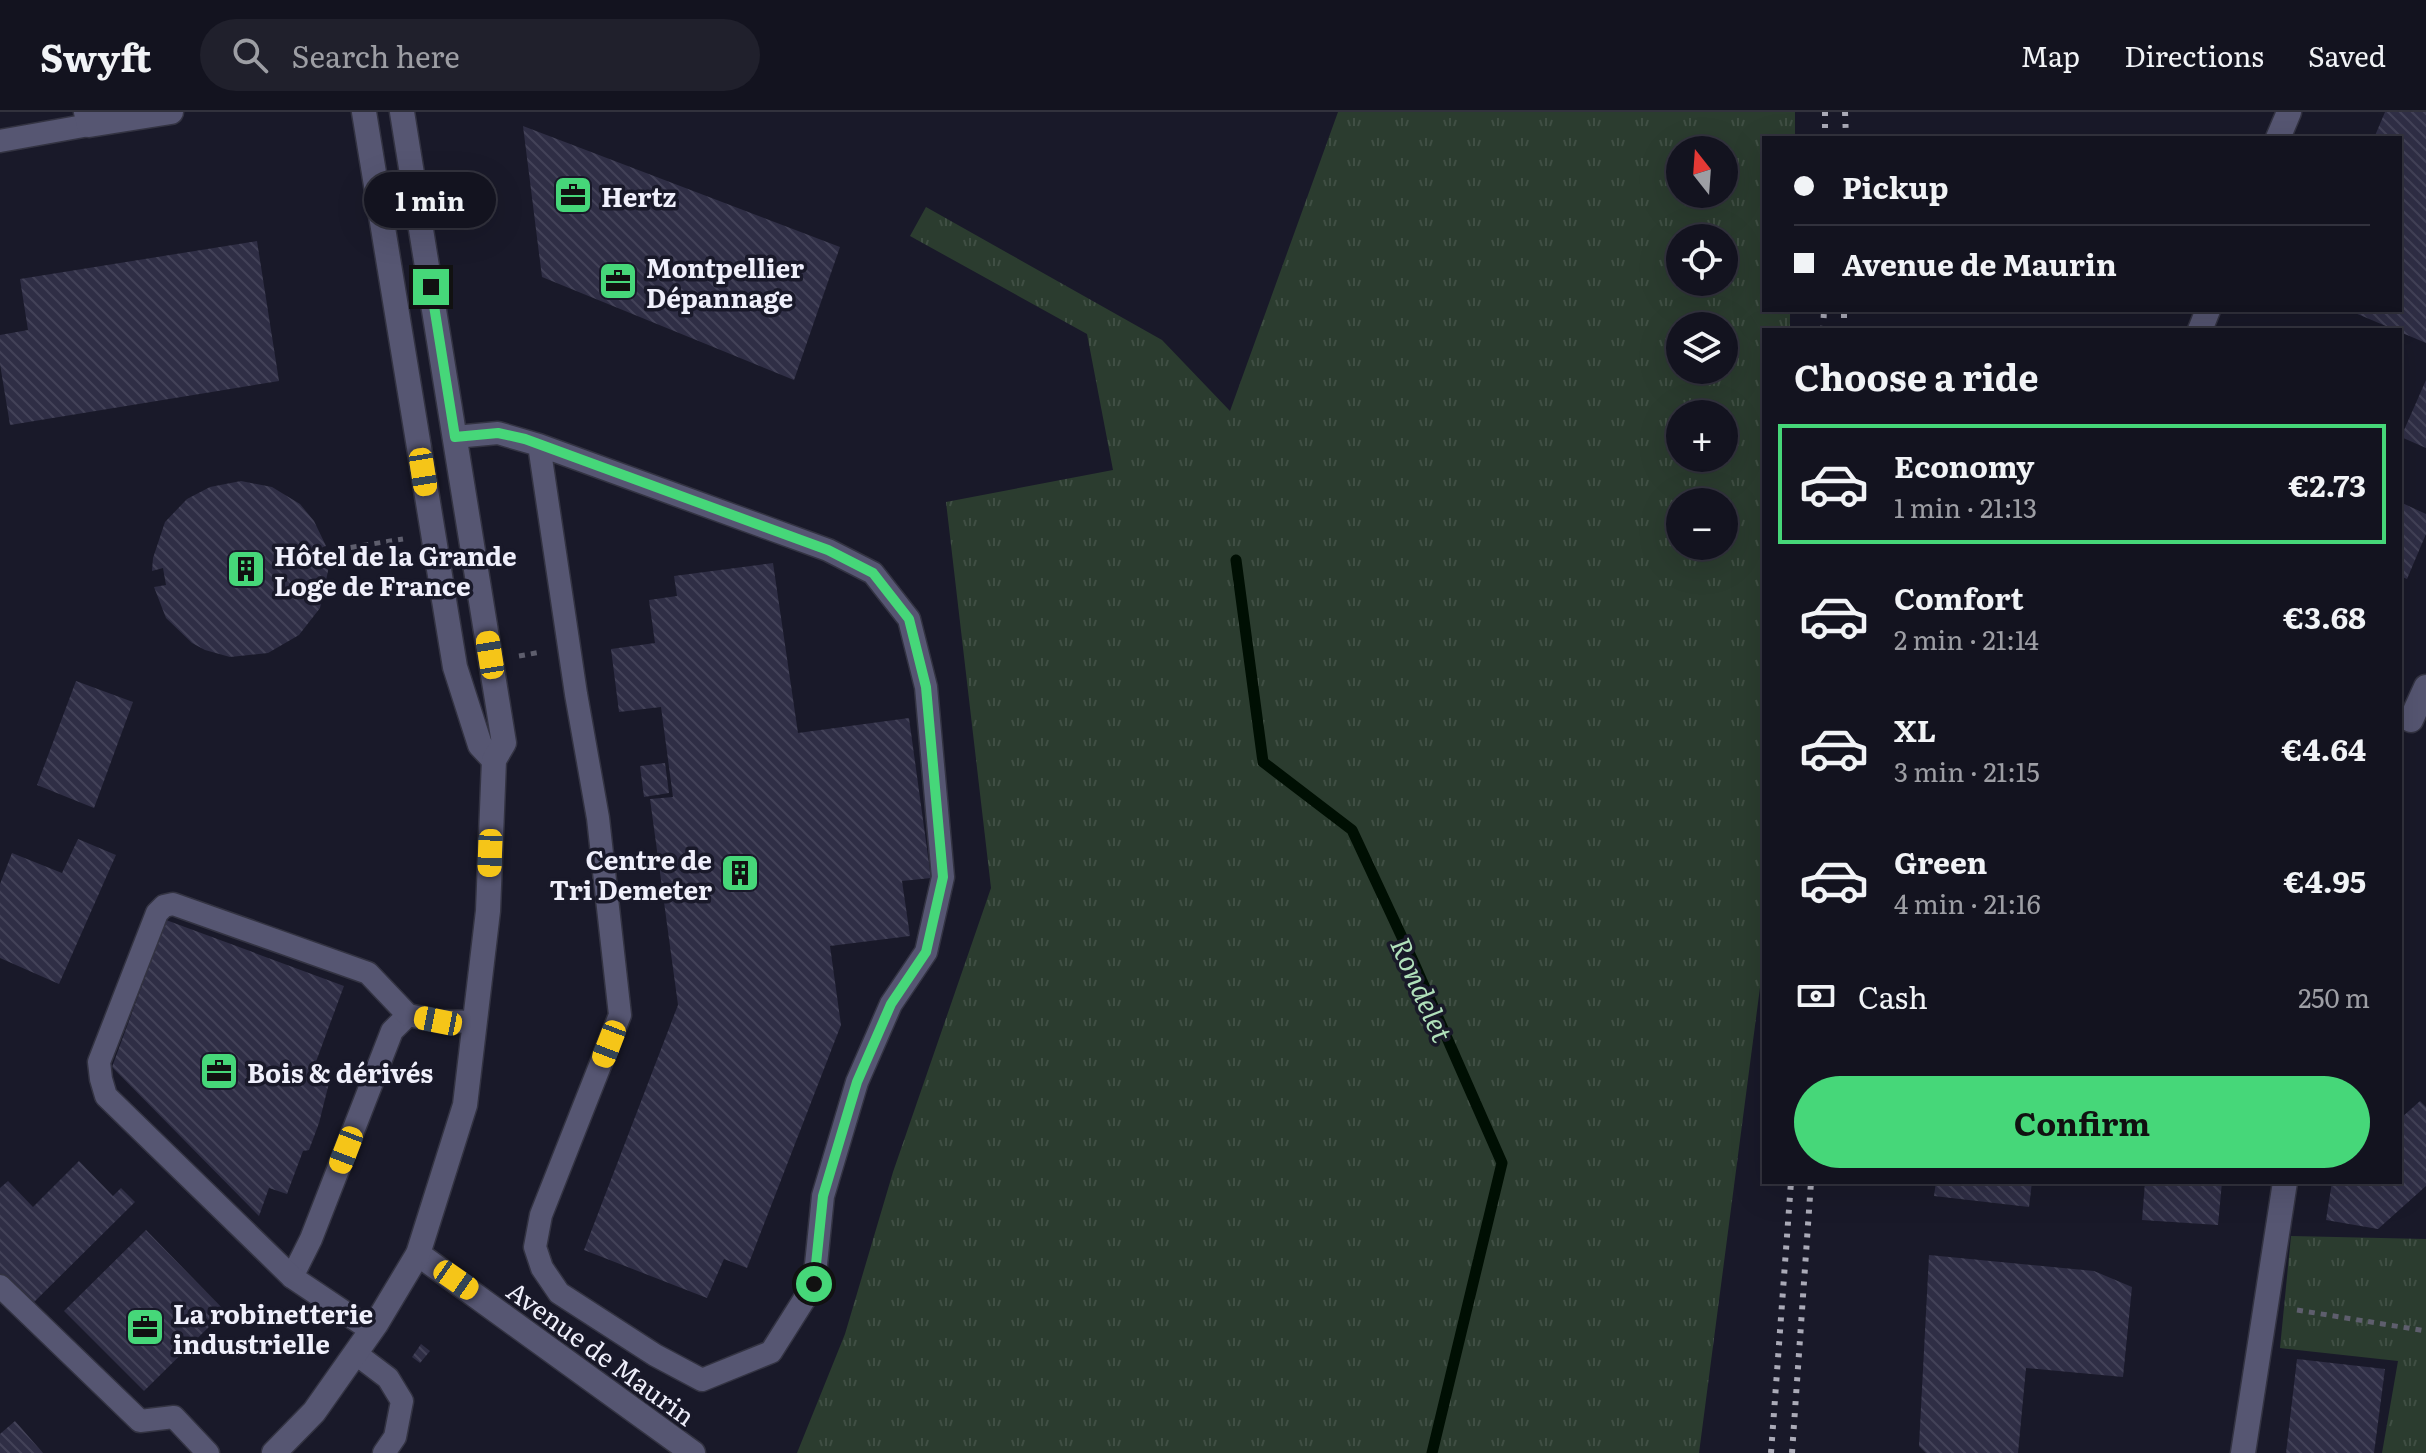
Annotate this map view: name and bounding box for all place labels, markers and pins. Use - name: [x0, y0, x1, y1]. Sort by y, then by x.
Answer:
- office icon: Hertz: [552, 174, 594, 216]
- place label: Hertz: [601, 176, 677, 215]
- place label: Montpellier Dépannage: [646, 247, 804, 316]
- office icon: Montpellier Dépannage: [597, 260, 639, 302]
- place label: Hôtel de la Grande Loge de France: [274, 535, 517, 604]
- building icon: Hôtel de la Grande Loge de France: [225, 548, 267, 590]
- place label: Centre de Tri Demeter: [550, 839, 712, 908]
- building icon: Centre de Tri Demeter: [719, 852, 761, 894]
- office icon: Bois & dérivés: [198, 1050, 240, 1092]
- place label: Bois & dérivés: [247, 1052, 433, 1091]
- place label: La robinetterie industrielle: [173, 1293, 373, 1362]
- office icon: La robinetterie industrielle: [124, 1306, 166, 1348]

